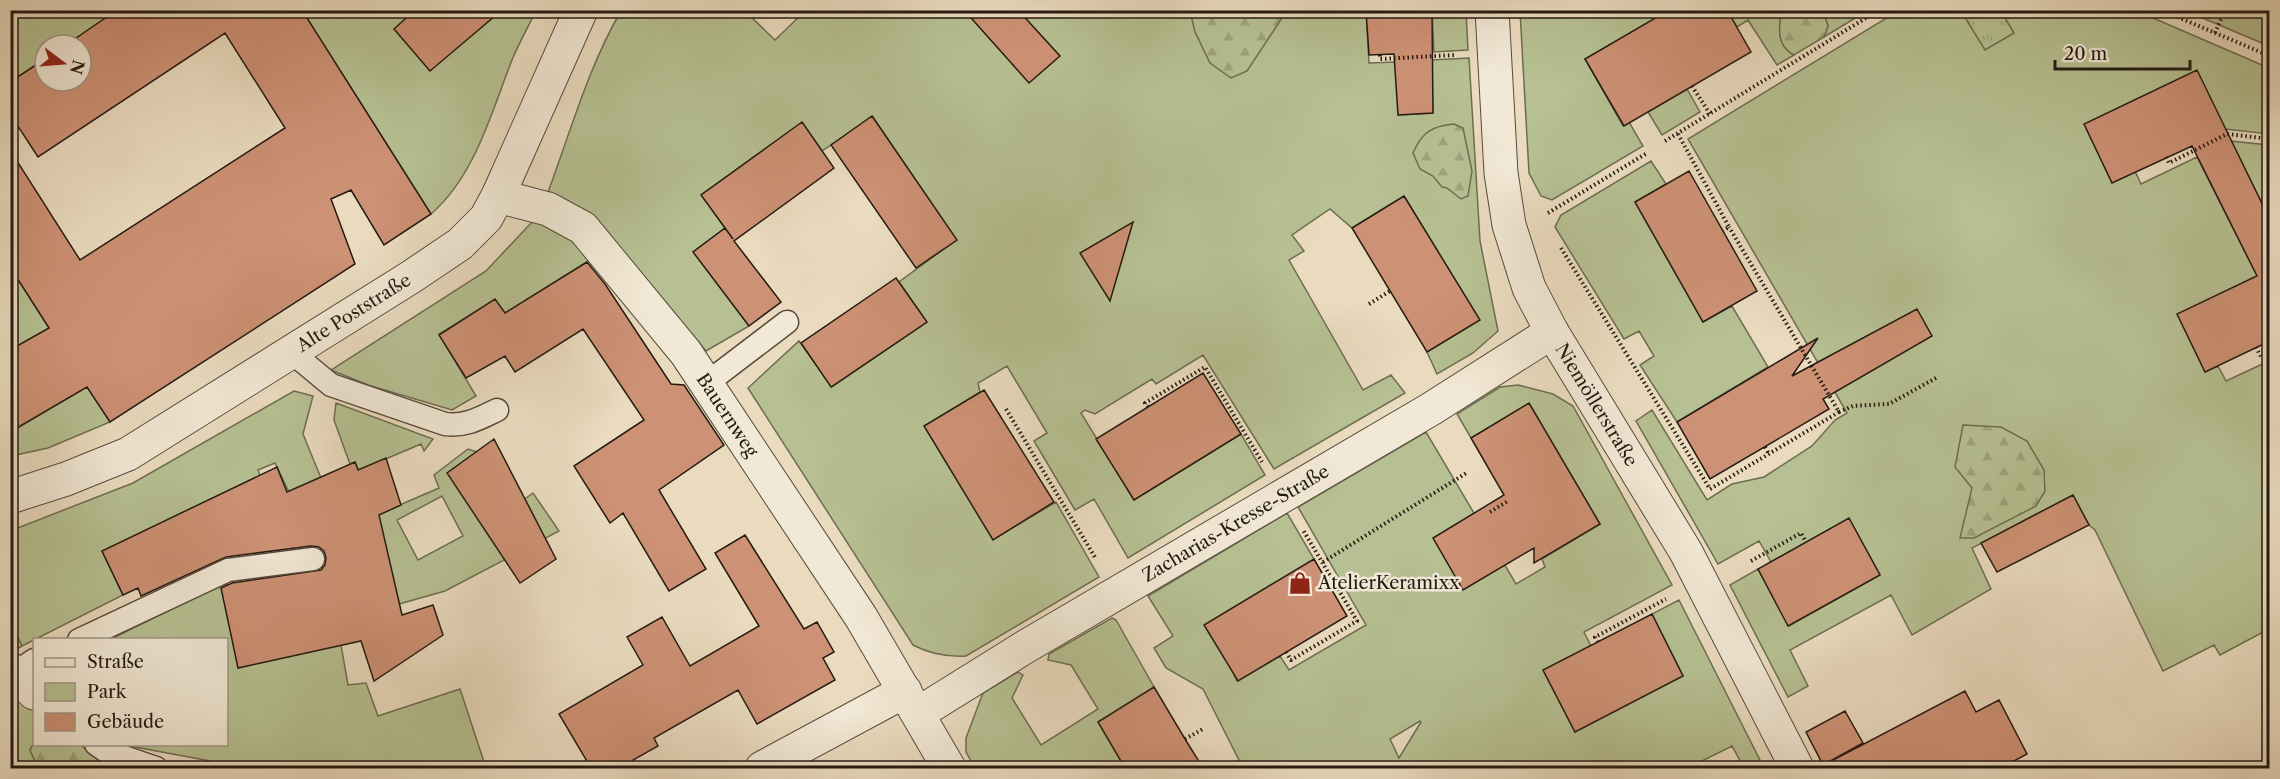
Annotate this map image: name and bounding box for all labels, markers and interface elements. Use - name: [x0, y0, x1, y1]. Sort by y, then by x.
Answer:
- north arrow: [33, 33, 93, 93]
- scale bar: [2055, 33, 2190, 71]
- text: 20 m: [2064, 43, 2108, 65]
- text: N: [66, 58, 89, 77]
- street label: Alte Poststraße: [292, 269, 415, 357]
- street label: Niemöllerstraße: [1551, 339, 1642, 471]
- street label: Bauernweg: [692, 369, 763, 461]
- street label: Zacharias-Kresse-Straße: [1138, 460, 1333, 587]
- shop icon: AtelierKeramixx: [1287, 570, 1313, 596]
- place label: AtelierKeramixx: [1317, 572, 1460, 594]
- legend: [33, 638, 228, 746]
- text: Straße: [87, 651, 144, 673]
- text: Park: [87, 681, 128, 703]
- text: Gebäude: [87, 711, 164, 733]

